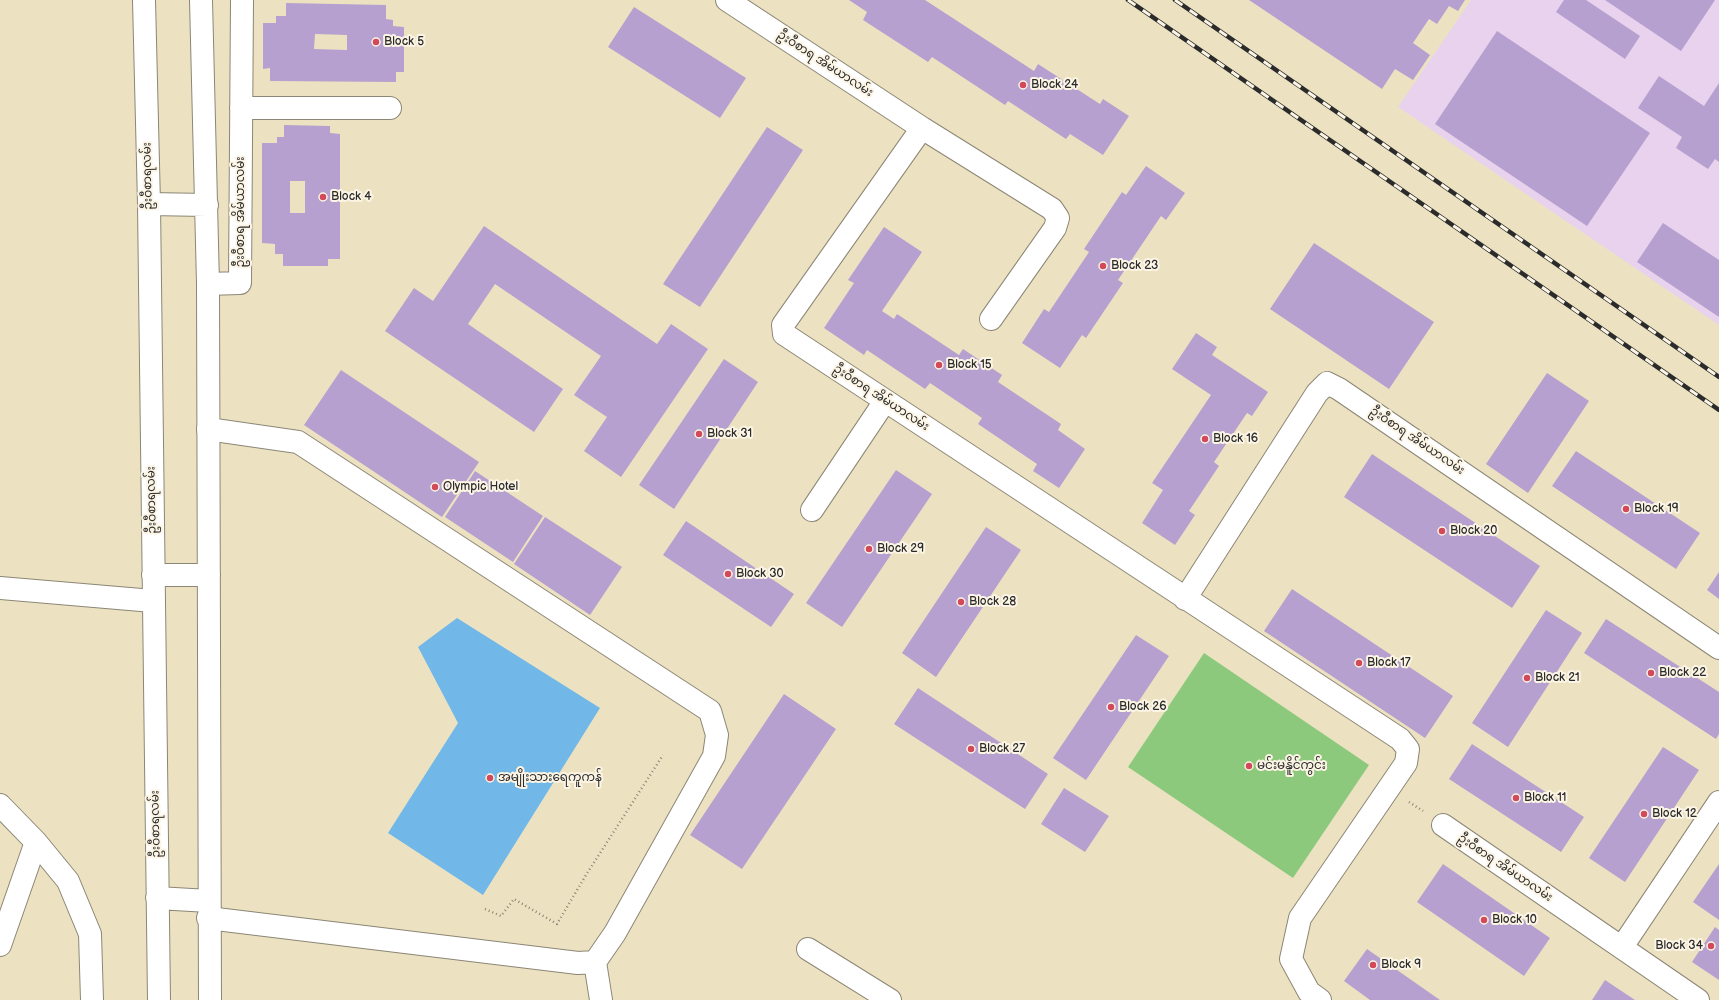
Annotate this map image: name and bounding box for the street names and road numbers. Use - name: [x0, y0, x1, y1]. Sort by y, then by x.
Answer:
- street label: ဦးဝီစာရ အိမ်ယာလမ်း: [775, 28, 875, 100]
- street label: ဦးဝီစာရလမ်း: [140, 142, 156, 210]
- street label: ဦးဝီစာရ အိမ်ယာလမ်း: [234, 157, 248, 267]
- street label: ဦးဝီစာရ အိမ်ယာလမ်း: [831, 362, 931, 434]
- street label: ဦးဝီစာရ အိမ်ယာလမ်း: [1367, 404, 1467, 478]
- street label: ဦးဝီစာရလမ်း: [144, 466, 160, 534]
- street label: ဦးဝီစာရလမ်း: [148, 790, 164, 858]
- street label: ဦးဝီစာရ အိမ်ယာလမ်း: [1455, 831, 1555, 905]

